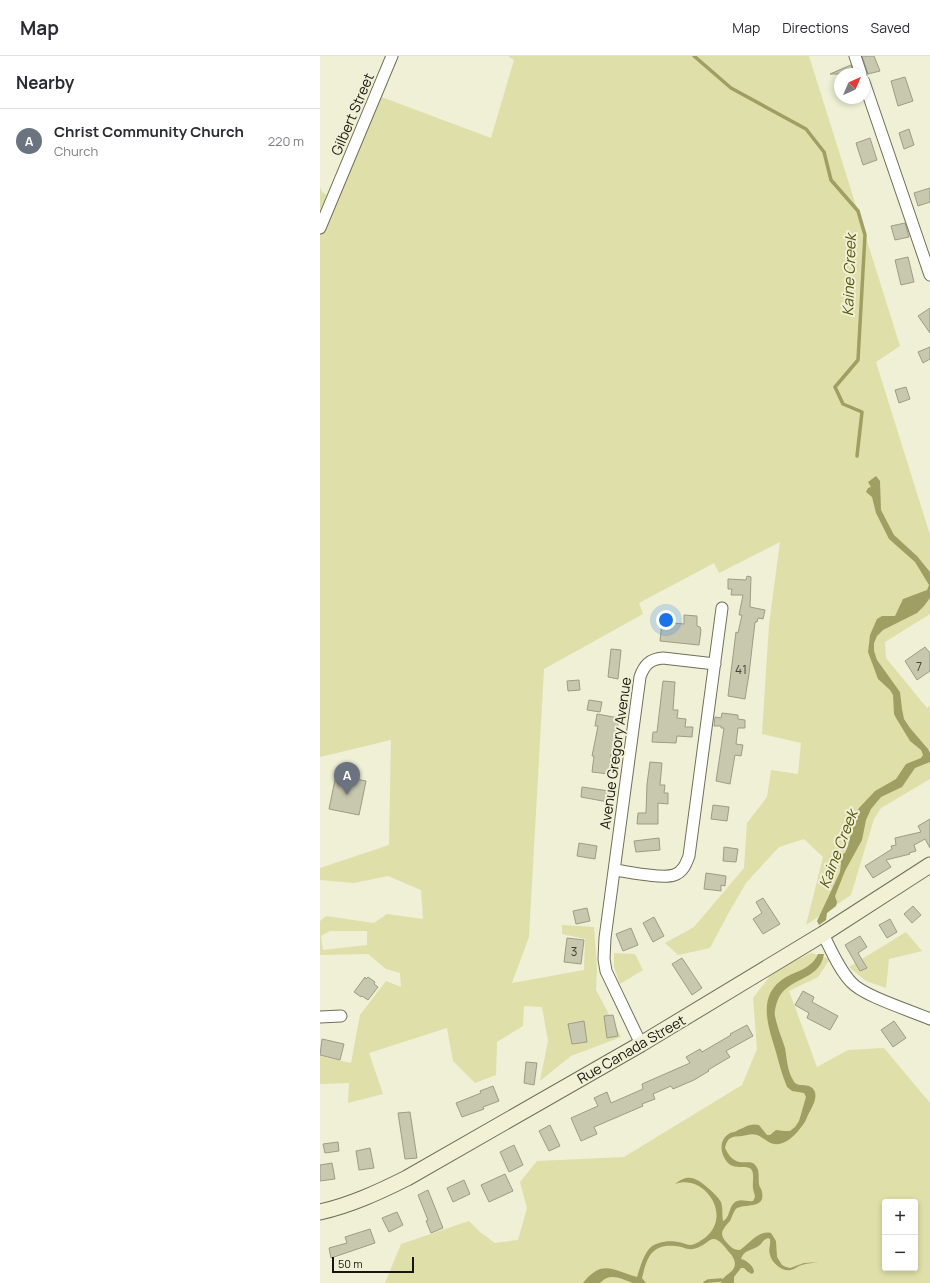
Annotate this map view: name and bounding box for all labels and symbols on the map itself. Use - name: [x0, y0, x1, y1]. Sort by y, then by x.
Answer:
- north arrow: [834, 68, 870, 104]
- street label: Gilbert Street: [326, 70, 378, 158]
- water label: Kaine Creek: [837, 231, 861, 317]
- your location: [656, 610, 676, 630]
- house number: 7: [916, 658, 922, 675]
- house number: 41: [735, 661, 747, 678]
- street label: Avenue Gregory Avenue: [595, 676, 635, 830]
- pin: A: [334, 762, 360, 795]
- water label: Kaine Creek: [813, 804, 863, 891]
- house number: 3: [571, 943, 577, 960]
- street label: Rue Canada Street: [573, 1010, 689, 1088]
- scale bar: [332, 1255, 414, 1274]

